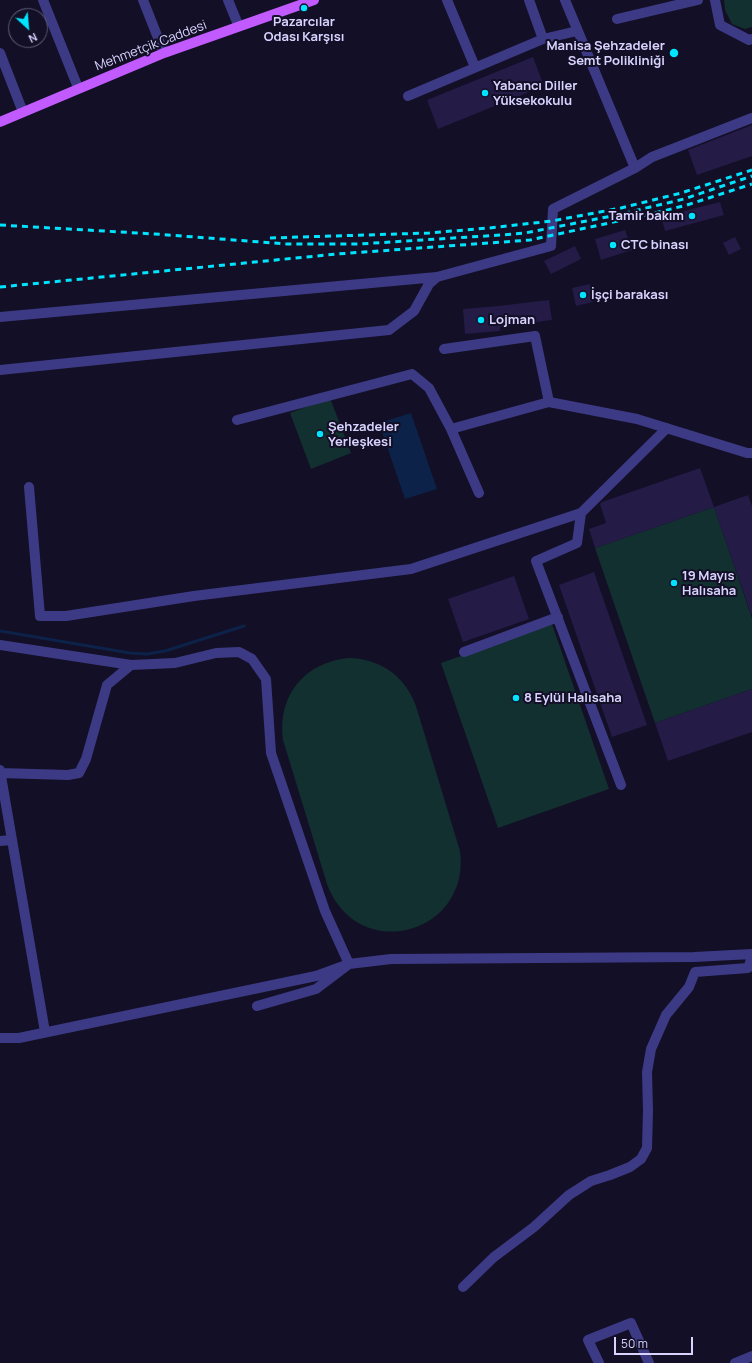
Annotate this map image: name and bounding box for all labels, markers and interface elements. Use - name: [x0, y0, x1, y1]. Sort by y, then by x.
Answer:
- marker: Pazarcılar Odası Karşısı: [299, 3, 309, 13]
- north arrow: [8, 8, 48, 48]
- place label: Pazarcılar Odası Karşısı: [264, 14, 344, 45]
- street label: Mehmetçik Caddesi: [93, 18, 209, 74]
- text: N: [26, 30, 40, 47]
- place label: Manisa Şehzadeler Semt Polikliniği: [546, 38, 665, 69]
- marker: Manisa Şehzadeler Semt Polikliniği: [668, 47, 680, 59]
- place label: Yabancı Diller Yüksekokulu: [493, 78, 578, 109]
- marker: Yabancı Diller Yüksekokulu: [480, 88, 490, 98]
- place label: Tamir bakım: [609, 208, 684, 224]
- marker: Tamir bakım: [687, 211, 697, 221]
- place label: CTC binası: [621, 237, 689, 253]
- marker: CTC binası: [608, 240, 618, 250]
- place label: İşçi barakası: [591, 287, 668, 303]
- marker: İşçi barakası: [578, 290, 588, 300]
- place label: Lojman: [489, 312, 535, 328]
- marker: Lojman: [476, 315, 486, 325]
- place label: Şehzadeler Yerleşkesi: [328, 419, 399, 450]
- marker: Şehzadeler Yerleşkesi: [315, 429, 325, 439]
- place label: 19 Mayıs Halısaha: [682, 568, 736, 599]
- marker: 19 Mayıs Halısaha: [669, 578, 679, 588]
- place label: 8 Eylül Halısaha: [524, 690, 622, 706]
- marker: 8 Eylül Halısaha: [511, 693, 521, 703]
- scale bar: [616, 1329, 695, 1355]
- text: 50 m: [621, 1335, 648, 1352]

